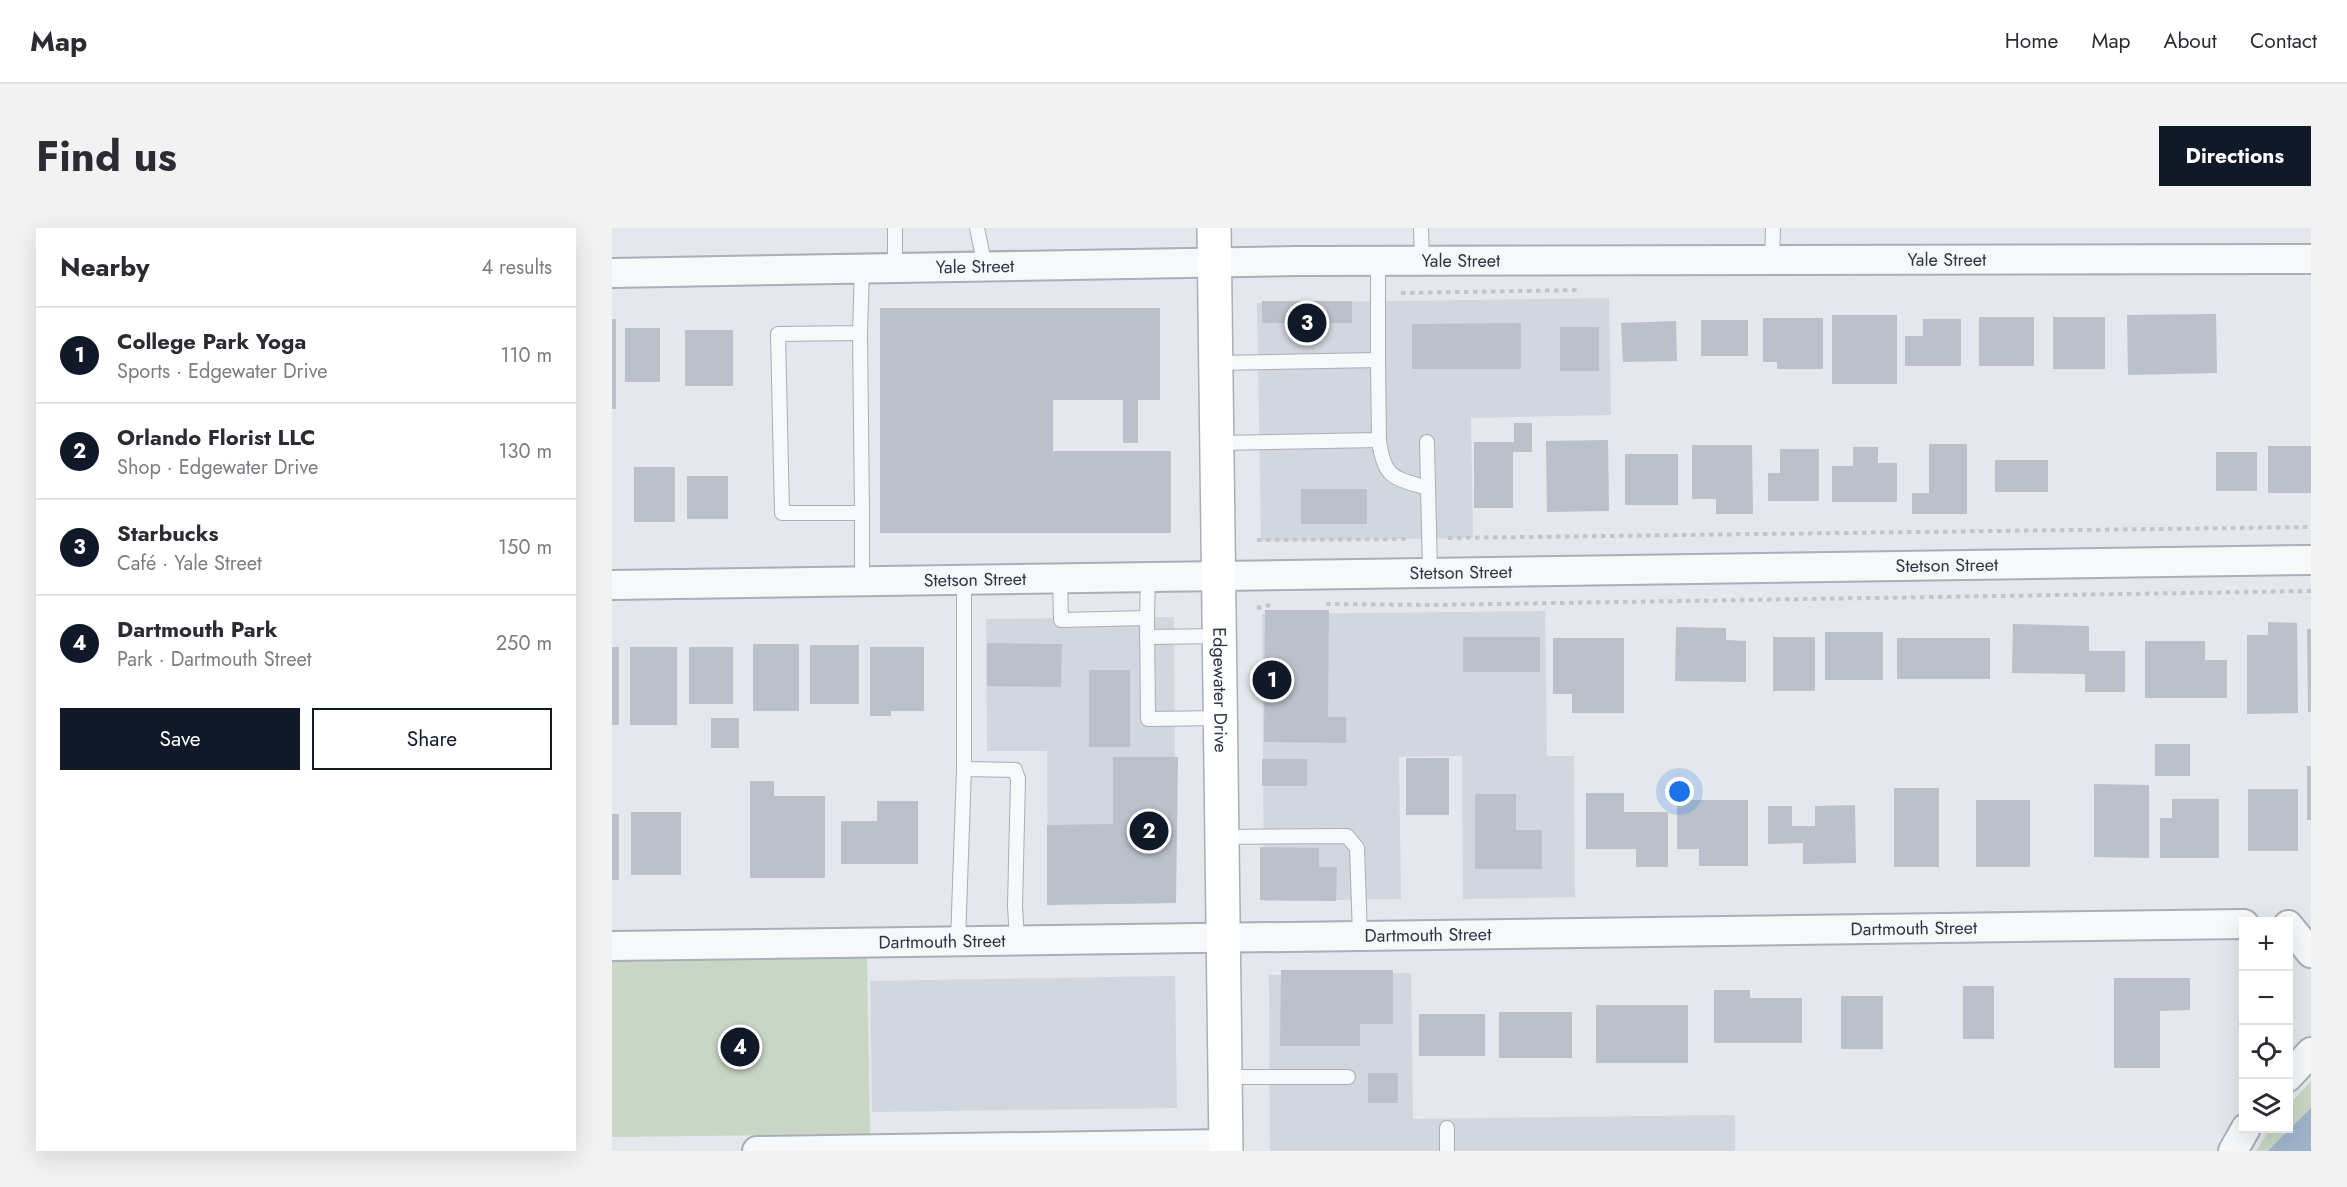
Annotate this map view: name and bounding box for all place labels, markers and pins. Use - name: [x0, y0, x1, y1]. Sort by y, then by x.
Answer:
- pin: 3: [1288, 300, 1326, 346]
- pin: 1: [1252, 658, 1292, 702]
- pin: 2: [1130, 808, 1168, 854]
- pin: 4: [720, 1024, 760, 1070]

